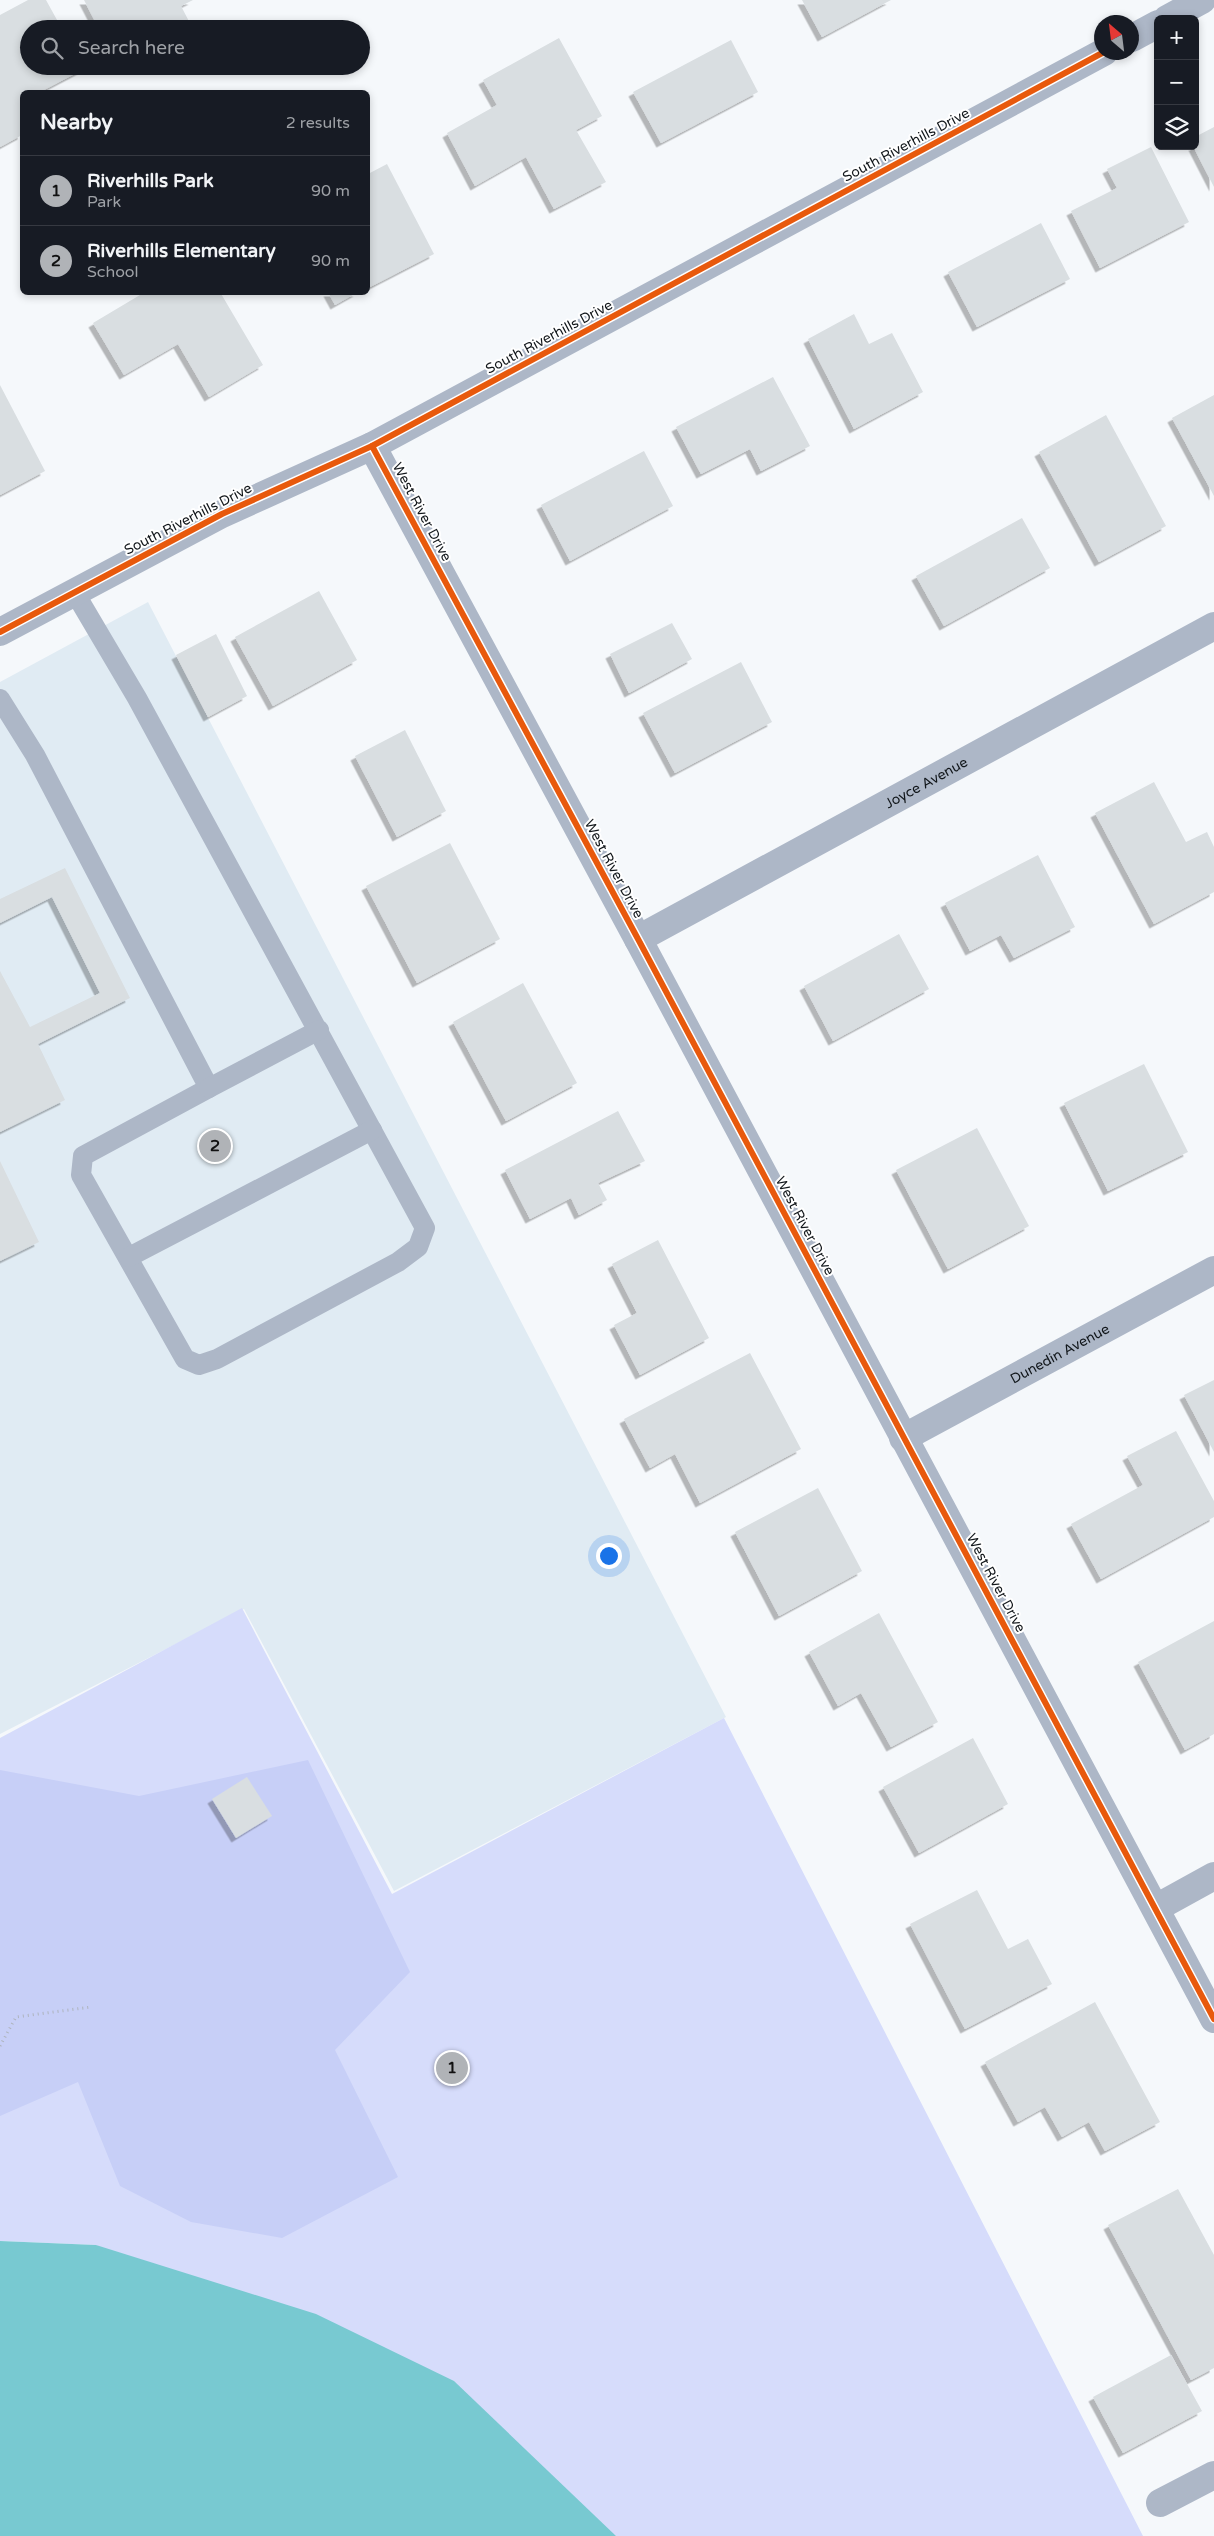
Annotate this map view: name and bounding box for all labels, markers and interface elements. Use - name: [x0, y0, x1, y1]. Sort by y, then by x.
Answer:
- north arrow: [1094, 15, 1139, 60]
- map controls: [1154, 15, 1199, 150]
- button: +: [1154, 15, 1199, 60]
- search box: [20, 20, 370, 75]
- icon: search: [38, 34, 66, 62]
- text: Search here: [78, 37, 185, 59]
- button: −: [1154, 60, 1199, 105]
- street label: South Riverhills Drive: [840, 104, 972, 186]
- button: layers: [1154, 105, 1199, 150]
- text: Nearby: [40, 110, 113, 135]
- text: 2 results: [286, 113, 350, 133]
- text: Riverhills Park: [87, 170, 214, 192]
- text: 1: [51, 181, 61, 201]
- text: 90 m: [311, 181, 350, 201]
- text: Park: [87, 192, 121, 212]
- text: Riverhills Elementary: [87, 240, 276, 262]
- text: 2: [51, 251, 61, 271]
- text: 90 m: [311, 251, 350, 271]
- text: School: [87, 262, 139, 282]
- street label: South Riverhills Drive: [483, 296, 615, 378]
- street label: West River Drive: [389, 460, 455, 564]
- street label: South Riverhills Drive: [121, 479, 255, 559]
- street label: Joyce Avenue: [882, 753, 971, 812]
- street label: West River Drive: [581, 817, 647, 921]
- pin: 2: [199, 1127, 231, 1165]
- street label: West River Drive: [772, 1174, 838, 1278]
- street label: Dunedin Avenue: [1007, 1320, 1112, 1387]
- street label: West River Drive: [963, 1531, 1029, 1635]
- your location: [596, 1543, 622, 1569]
- pin: 1: [436, 2049, 468, 2087]

